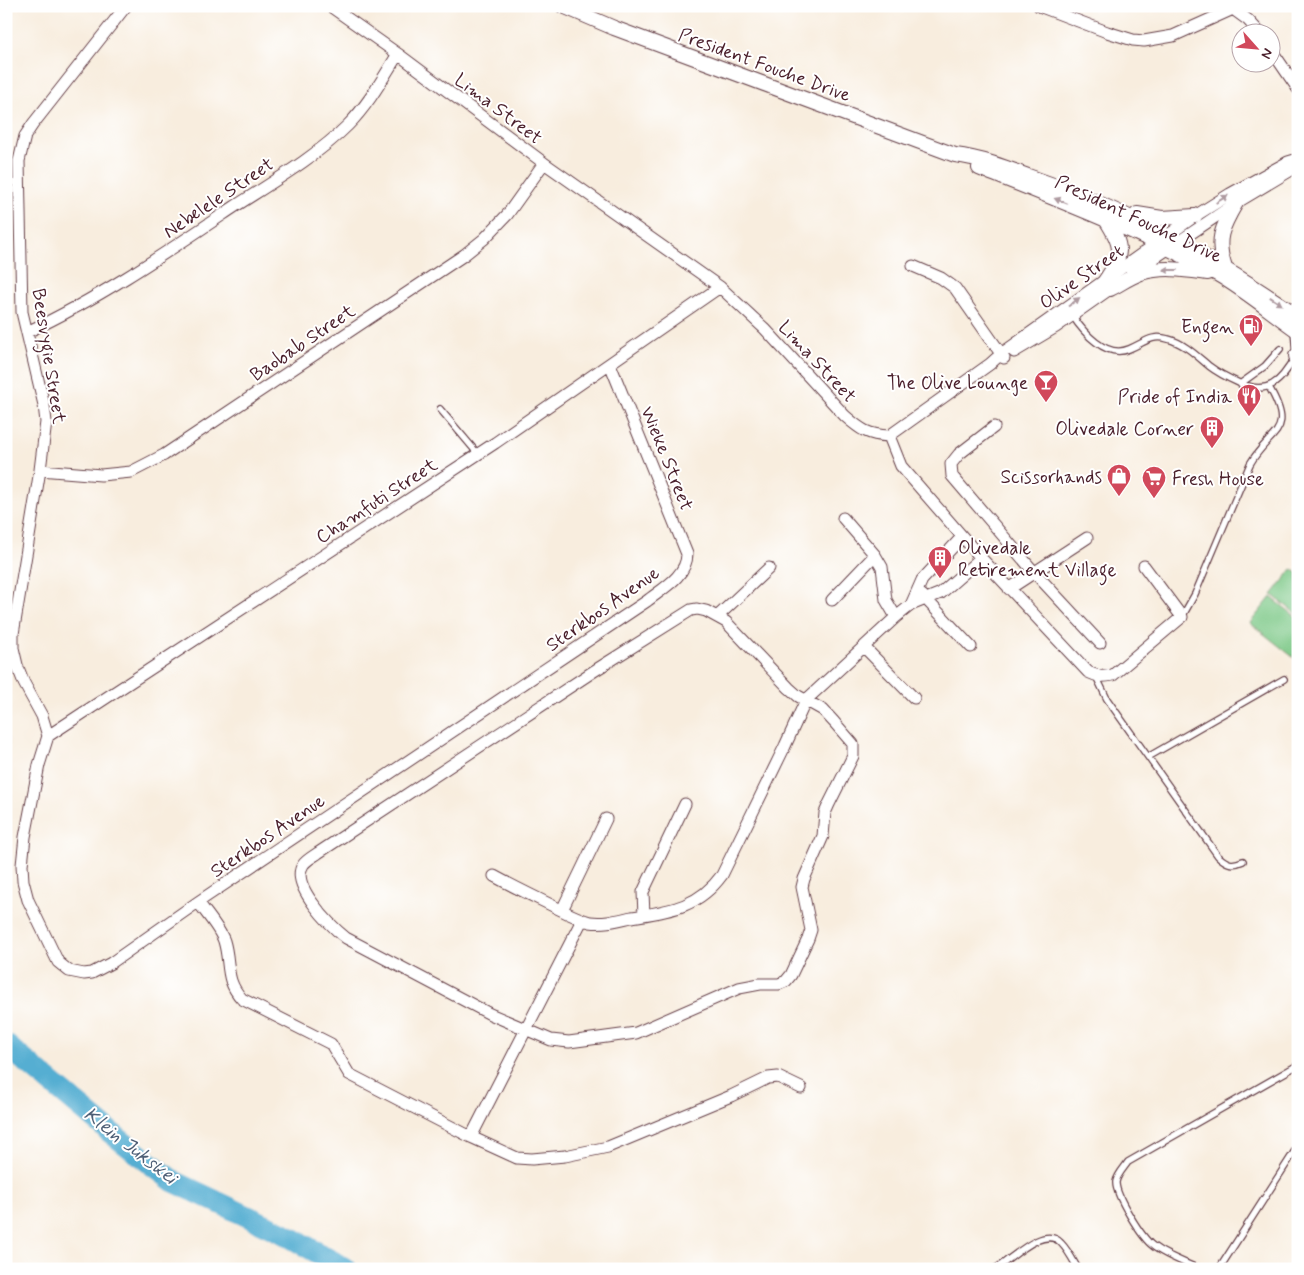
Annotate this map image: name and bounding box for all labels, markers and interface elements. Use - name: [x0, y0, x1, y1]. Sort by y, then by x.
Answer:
- north arrow: [1232, 22, 1282, 72]
- street label: President Fouche Drive: [675, 23, 854, 108]
- text: N: [1257, 45, 1277, 62]
- street label: Lima Street: [449, 68, 547, 150]
- street label: Nebelele Street: [159, 152, 279, 244]
- street label: President Fouche Drive: [1051, 170, 1226, 269]
- one-way arrow: [1216, 194, 1229, 204]
- one-way arrow: [1054, 197, 1068, 205]
- street label: Olive Street: [1035, 239, 1129, 316]
- one-way arrow: [1162, 266, 1178, 274]
- street label: Beesvygie Street: [23, 287, 72, 426]
- one-way arrow: [1067, 296, 1080, 307]
- one-way arrow: [1269, 296, 1283, 306]
- street label: Baobab Street: [245, 299, 360, 388]
- fuel station icon: Engen: [1238, 313, 1264, 347]
- street label: Lima Street: [772, 315, 861, 409]
- place label: Engen: [1181, 315, 1234, 343]
- bar icon: The Olive Lounge: [1033, 369, 1059, 403]
- place label: The Olive Lounge: [887, 371, 1028, 397]
- restaurant icon: Pride of India: [1236, 383, 1262, 417]
- place label: Pride of India: [1118, 385, 1233, 410]
- street label: Wieke Street: [634, 403, 699, 514]
- building icon: Olivedale Corner: [1199, 415, 1225, 449]
- place label: Olivedale Corner: [1055, 417, 1194, 442]
- street label: Chamfuti Street: [311, 453, 442, 550]
- shop icon: Scissorhands: [1106, 463, 1132, 497]
- place label: Scissorhands: [1001, 465, 1102, 490]
- supermarket icon: Fresh House: [1141, 465, 1167, 499]
- place label: Fresh House: [1172, 467, 1264, 492]
- place label: Olivedale Retirement Village: [958, 536, 1117, 586]
- building icon: Olivedale Retirement Village: [927, 545, 953, 579]
- street label: Sterkbos Avenue: [541, 561, 665, 658]
- street label: Sterkbos Avenue: [206, 789, 330, 884]
- water label: Klein Jukskei: [78, 1101, 184, 1192]

